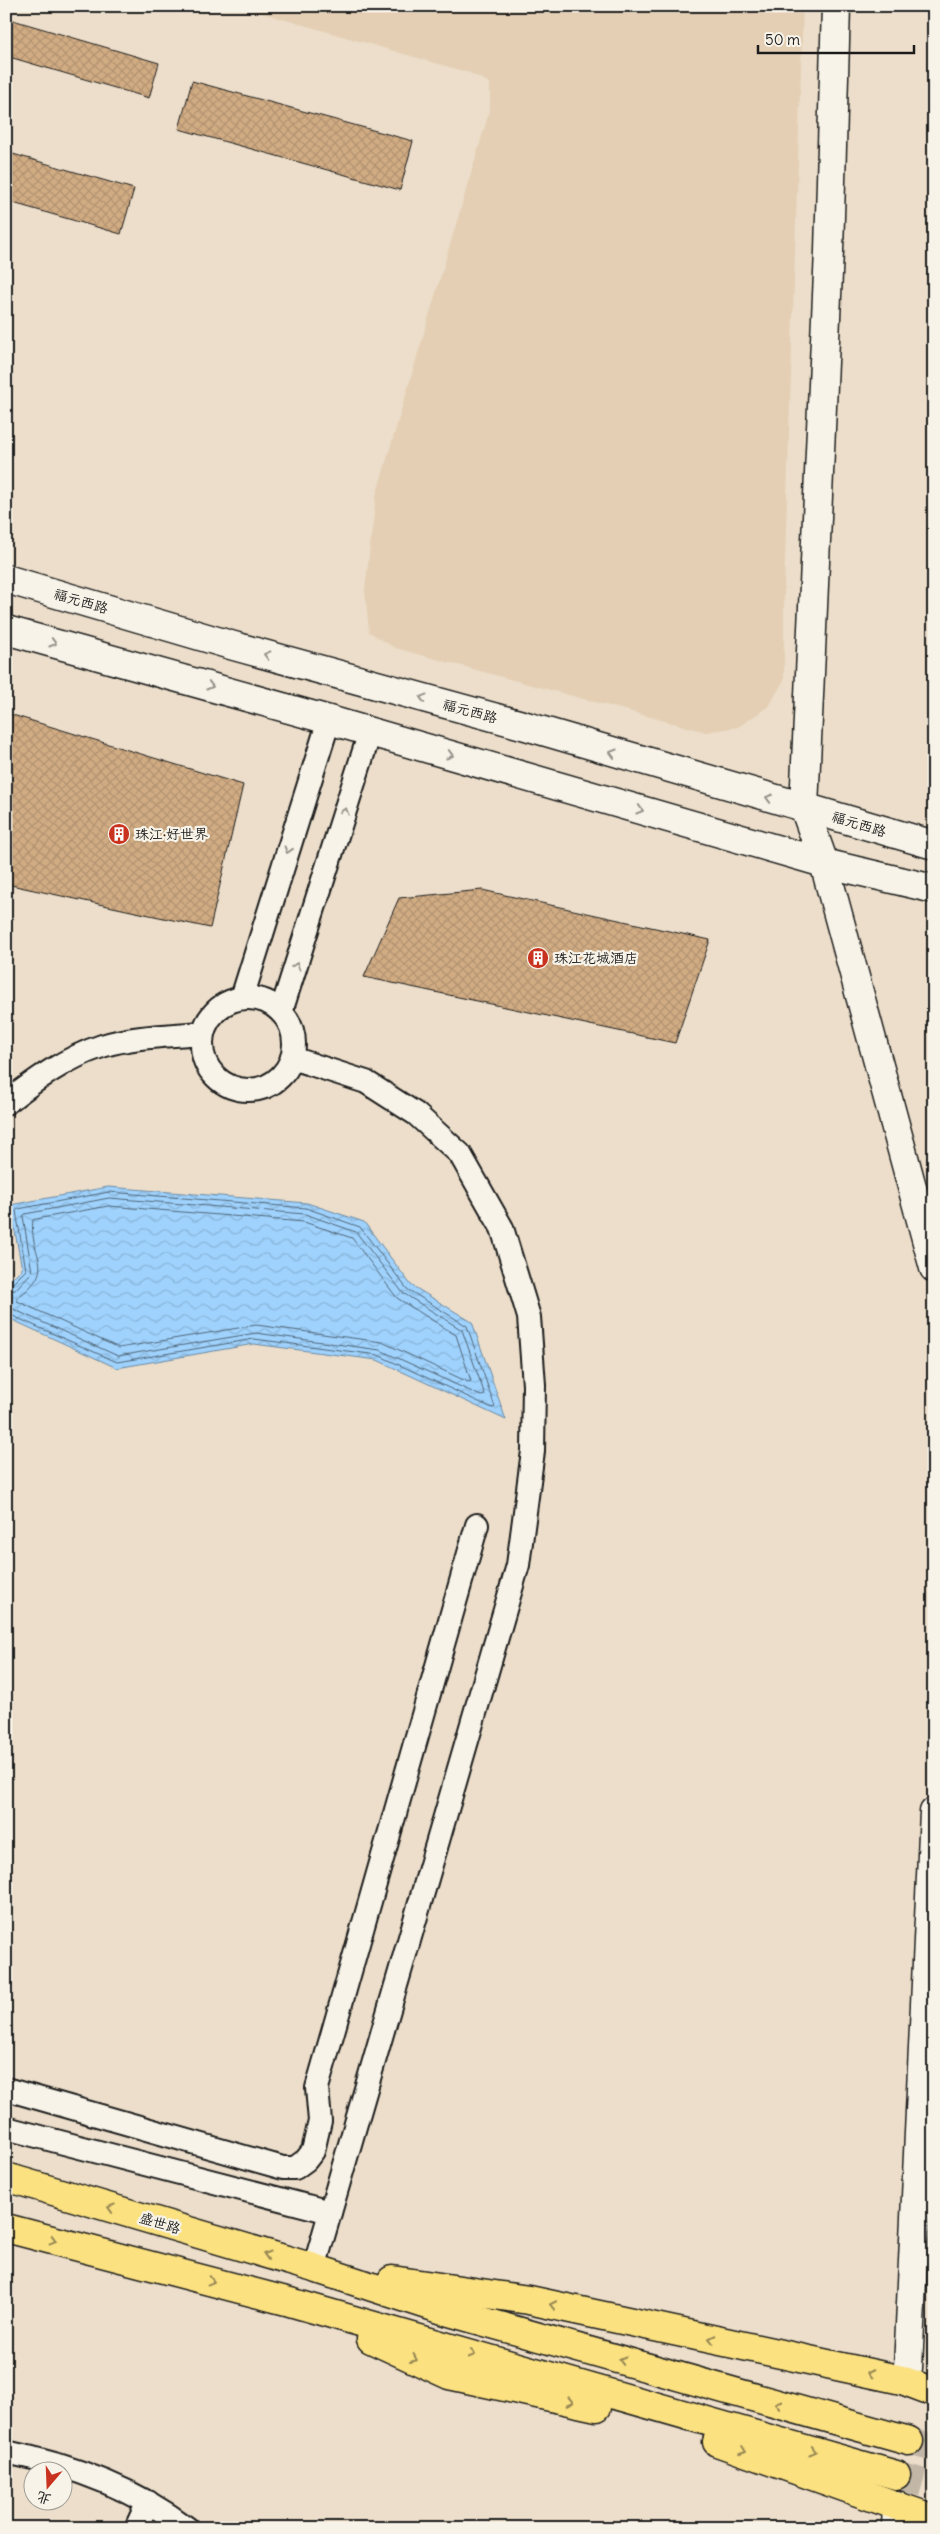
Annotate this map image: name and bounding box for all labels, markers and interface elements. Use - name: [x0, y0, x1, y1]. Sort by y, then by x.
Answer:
- scale bar: [758, 22, 914, 54]
- text: 50 m: [765, 30, 800, 49]
- street label: 福元西路: [52, 585, 110, 617]
- one-way arrow: [49, 637, 57, 647]
- one-way arrow: [262, 650, 271, 661]
- one-way arrow: [205, 681, 213, 691]
- one-way arrow: [419, 693, 428, 704]
- street label: 福元西路: [441, 695, 499, 727]
- one-way arrow: [610, 748, 618, 758]
- one-way arrow: [446, 749, 454, 759]
- one-way arrow: [766, 793, 774, 803]
- one-way arrow: [635, 804, 643, 814]
- one-way arrow: [340, 807, 350, 815]
- street label: 福元西路: [830, 807, 888, 841]
- building icon: 珠江·好世界: [107, 822, 131, 846]
- place label: 珠江·好世界: [135, 825, 208, 843]
- one-way arrow: [284, 845, 294, 853]
- building icon: 珠江花城酒店: [526, 946, 550, 970]
- place label: 珠江花城酒店: [554, 949, 638, 967]
- one-way arrow: [291, 962, 301, 970]
- one-way arrow: [108, 2204, 116, 2214]
- street label: 盛世路: [137, 2208, 183, 2238]
- one-way arrow: [49, 2234, 58, 2245]
- one-way arrow: [263, 2250, 272, 2260]
- one-way arrow: [206, 2275, 215, 2286]
- one-way arrow: [548, 2300, 557, 2311]
- one-way arrow: [707, 2334, 716, 2345]
- one-way arrow: [468, 2348, 476, 2359]
- one-way arrow: [409, 2353, 418, 2363]
- one-way arrow: [618, 2356, 626, 2366]
- one-way arrow: [866, 2368, 875, 2379]
- one-way arrow: [566, 2396, 575, 2406]
- one-way arrow: [774, 2399, 783, 2410]
- one-way arrow: [738, 2445, 747, 2455]
- one-way arrow: [809, 2446, 817, 2456]
- north arrow: [22, 2462, 72, 2512]
- text: 北: [34, 2488, 53, 2509]

